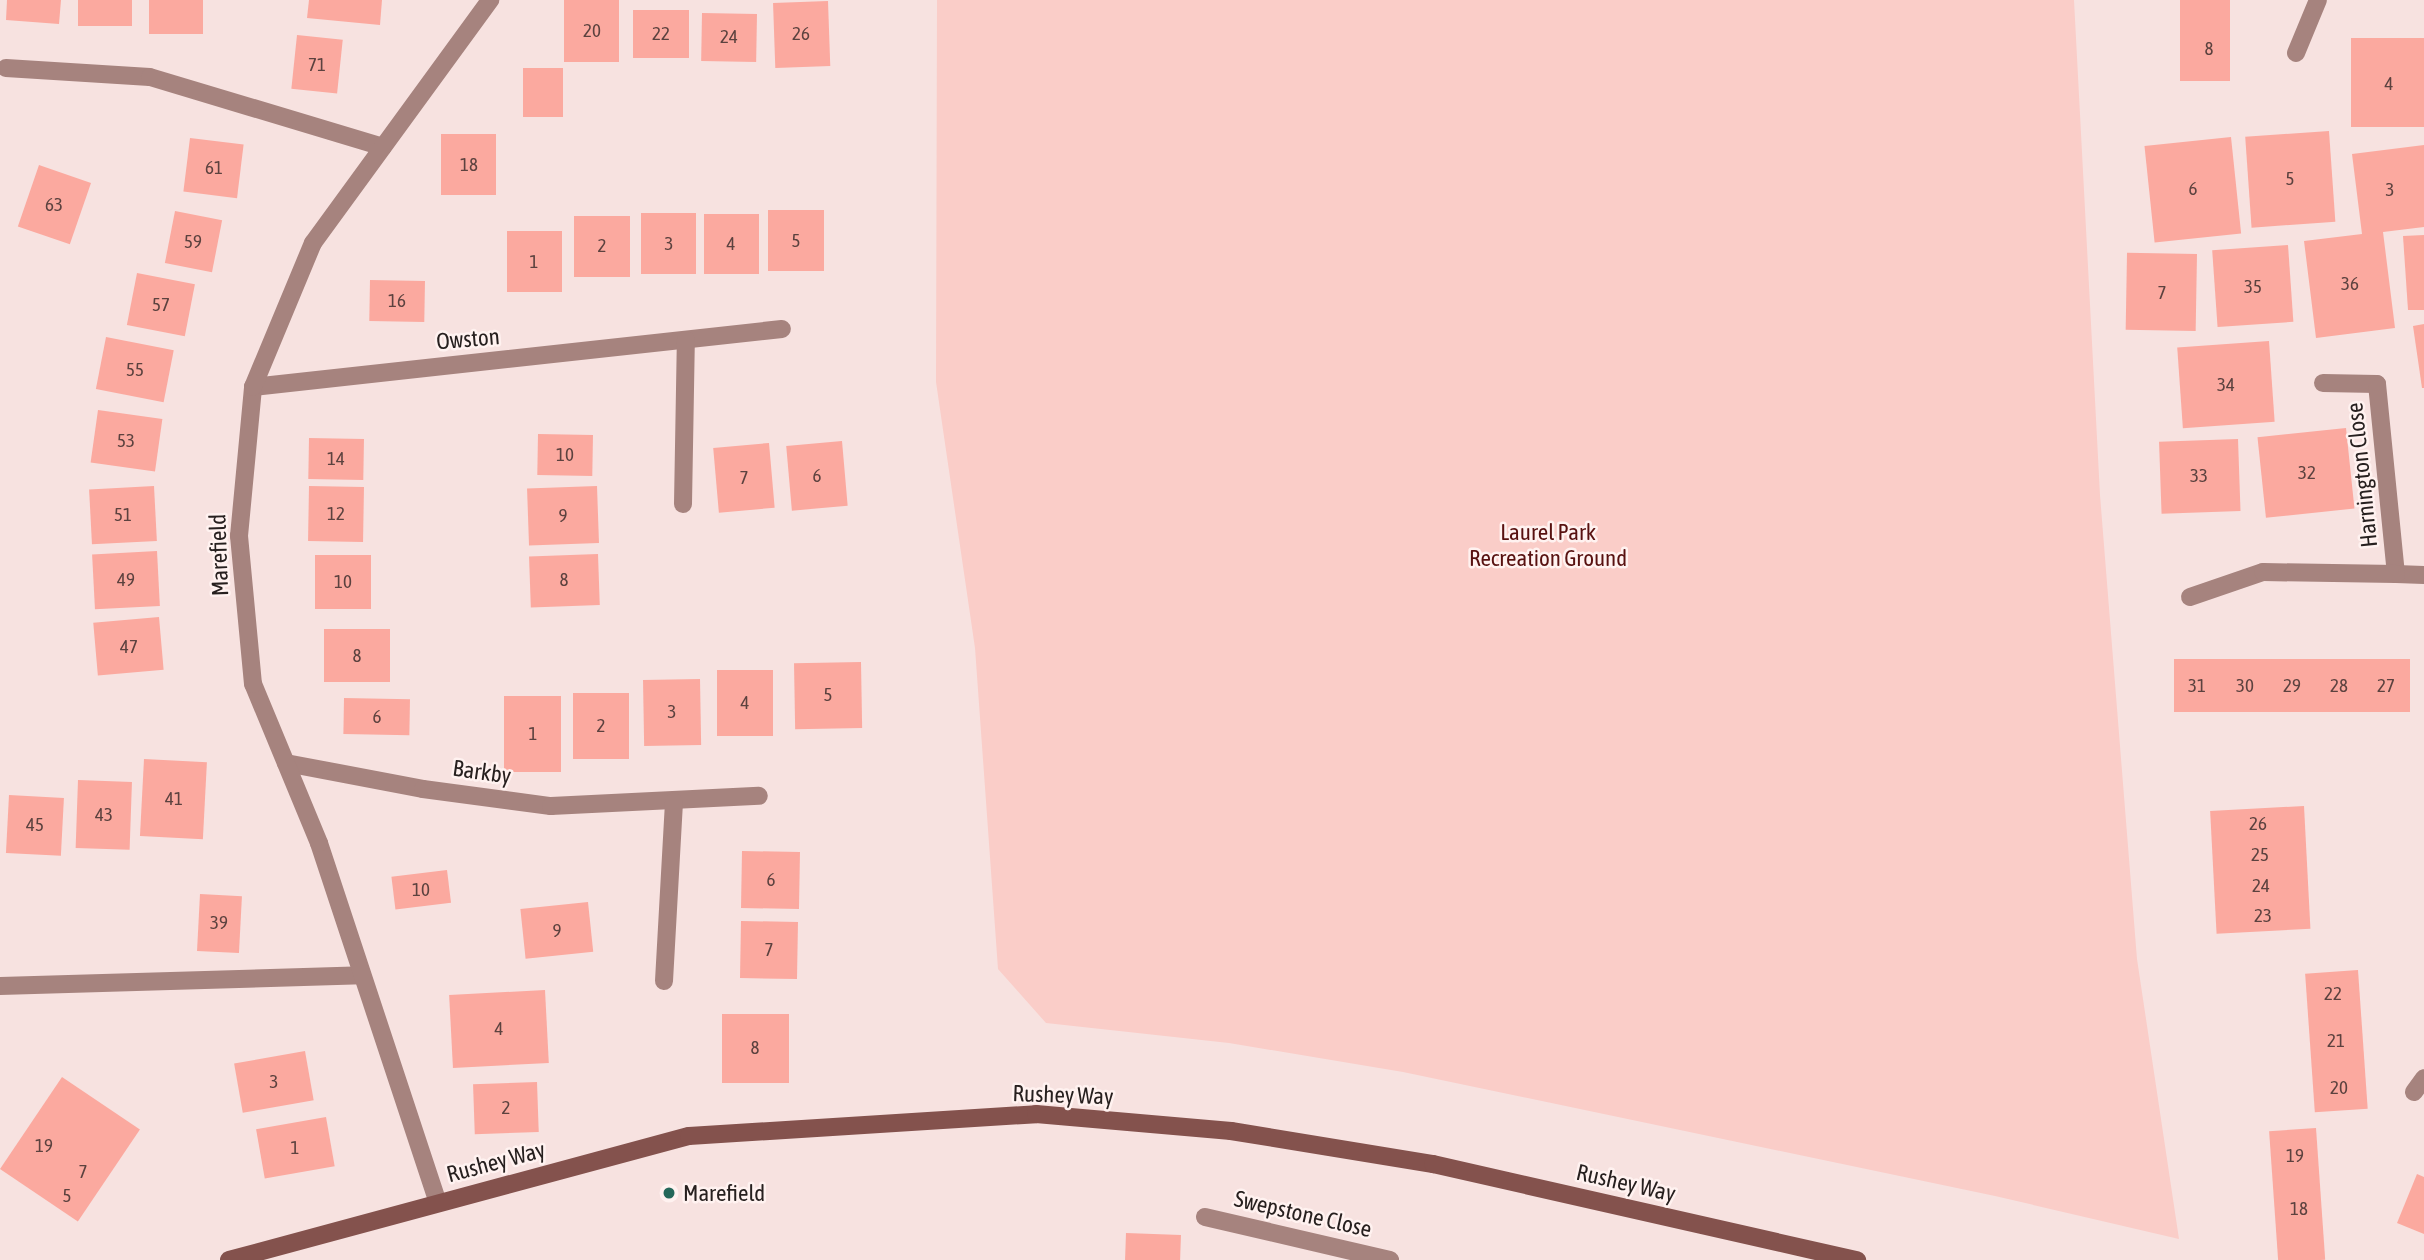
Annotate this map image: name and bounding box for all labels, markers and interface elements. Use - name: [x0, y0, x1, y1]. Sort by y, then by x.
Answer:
- house number: 20: [583, 20, 601, 42]
- house number: 22: [652, 23, 670, 45]
- house number: 26: [792, 23, 810, 45]
- house number: 24: [720, 26, 738, 48]
- house number: 8: [2205, 38, 2213, 60]
- house number: 71: [308, 54, 326, 76]
- house number: 4: [2385, 73, 2393, 95]
- house number: 18: [460, 154, 478, 176]
- house number: 61: [205, 157, 223, 179]
- house number: 5: [2286, 168, 2294, 190]
- house number: 6: [2189, 178, 2197, 200]
- house number: 3: [2386, 179, 2394, 201]
- house number: 63: [45, 194, 63, 216]
- house number: 5: [792, 230, 800, 252]
- house number: 59: [184, 231, 202, 253]
- house number: 3: [665, 233, 673, 255]
- house number: 4: [727, 233, 735, 255]
- house number: 2: [598, 235, 606, 257]
- house number: 1: [530, 251, 538, 273]
- house number: 36: [2341, 273, 2359, 295]
- house number: 35: [2244, 276, 2262, 298]
- house number: 7: [2158, 282, 2166, 304]
- house number: 16: [388, 290, 406, 312]
- house number: 57: [152, 294, 170, 316]
- street label: Owston: [435, 322, 501, 356]
- house number: 55: [126, 359, 144, 381]
- house number: 34: [2217, 374, 2235, 396]
- street label: Harnington Close: [2341, 401, 2383, 549]
- house number: 53: [117, 430, 135, 452]
- house number: 10: [556, 444, 574, 466]
- house number: 14: [327, 448, 345, 470]
- house number: 32: [2298, 462, 2316, 484]
- house number: 6: [813, 465, 821, 487]
- house number: 33: [2190, 465, 2208, 487]
- house number: 7: [740, 467, 748, 489]
- house number: 12: [327, 503, 345, 525]
- house number: 51: [114, 504, 132, 526]
- house number: 9: [559, 505, 567, 527]
- street label: Marefield: [204, 513, 234, 597]
- park label: Laurel Park Recreation Ground: [1469, 518, 1627, 572]
- house number: 49: [117, 569, 135, 591]
- house number: 8: [560, 569, 568, 591]
- house number: 10: [334, 571, 352, 593]
- house number: 47: [120, 636, 138, 658]
- house number: 8: [353, 645, 361, 667]
- house number: 31: [2188, 675, 2206, 697]
- house number: 30: [2236, 675, 2254, 697]
- house number: 29: [2283, 675, 2301, 697]
- house number: 28: [2330, 675, 2348, 697]
- house number: 27: [2377, 675, 2395, 697]
- house number: 5: [824, 684, 832, 706]
- house number: 4: [741, 692, 749, 714]
- house number: 3: [668, 701, 676, 723]
- house number: 6: [373, 706, 381, 728]
- house number: 2: [597, 715, 605, 737]
- house number: 1: [529, 723, 537, 745]
- street label: Barkby: [451, 754, 513, 790]
- house number: 41: [165, 788, 183, 810]
- house number: 43: [95, 804, 113, 826]
- house number: 26: [2249, 813, 2267, 835]
- house number: 45: [26, 814, 44, 836]
- house number: 25: [2251, 844, 2269, 866]
- house number: 6: [767, 869, 775, 891]
- house number: 24: [2252, 875, 2270, 897]
- house number: 10: [412, 879, 430, 901]
- house number: 23: [2254, 905, 2272, 927]
- house number: 39: [210, 912, 228, 934]
- house number: 9: [553, 920, 561, 942]
- house number: 7: [765, 939, 773, 961]
- house number: 22: [2324, 983, 2342, 1005]
- house number: 4: [495, 1018, 503, 1040]
- house number: 21: [2327, 1030, 2345, 1052]
- house number: 8: [751, 1037, 759, 1059]
- house number: 3: [270, 1071, 278, 1093]
- house number: 20: [2330, 1077, 2348, 1099]
- street label: Rushey Way: [1012, 1079, 1114, 1111]
- house number: 2: [502, 1097, 510, 1119]
- house number: 19: [35, 1135, 53, 1157]
- street label: Rushey Way: [444, 1136, 548, 1188]
- house number: 1: [291, 1137, 299, 1159]
- house number: 19: [2286, 1145, 2304, 1167]
- street label: Rushey Way: [1574, 1158, 1678, 1208]
- house number: 7: [79, 1161, 87, 1183]
- place label: Marefield: [683, 1179, 765, 1207]
- house number: 5: [63, 1185, 71, 1207]
- marker: Marefield: [661, 1185, 677, 1201]
- street label: Swepstone Close: [1232, 1185, 1374, 1243]
- house number: 18: [2290, 1198, 2308, 1220]

